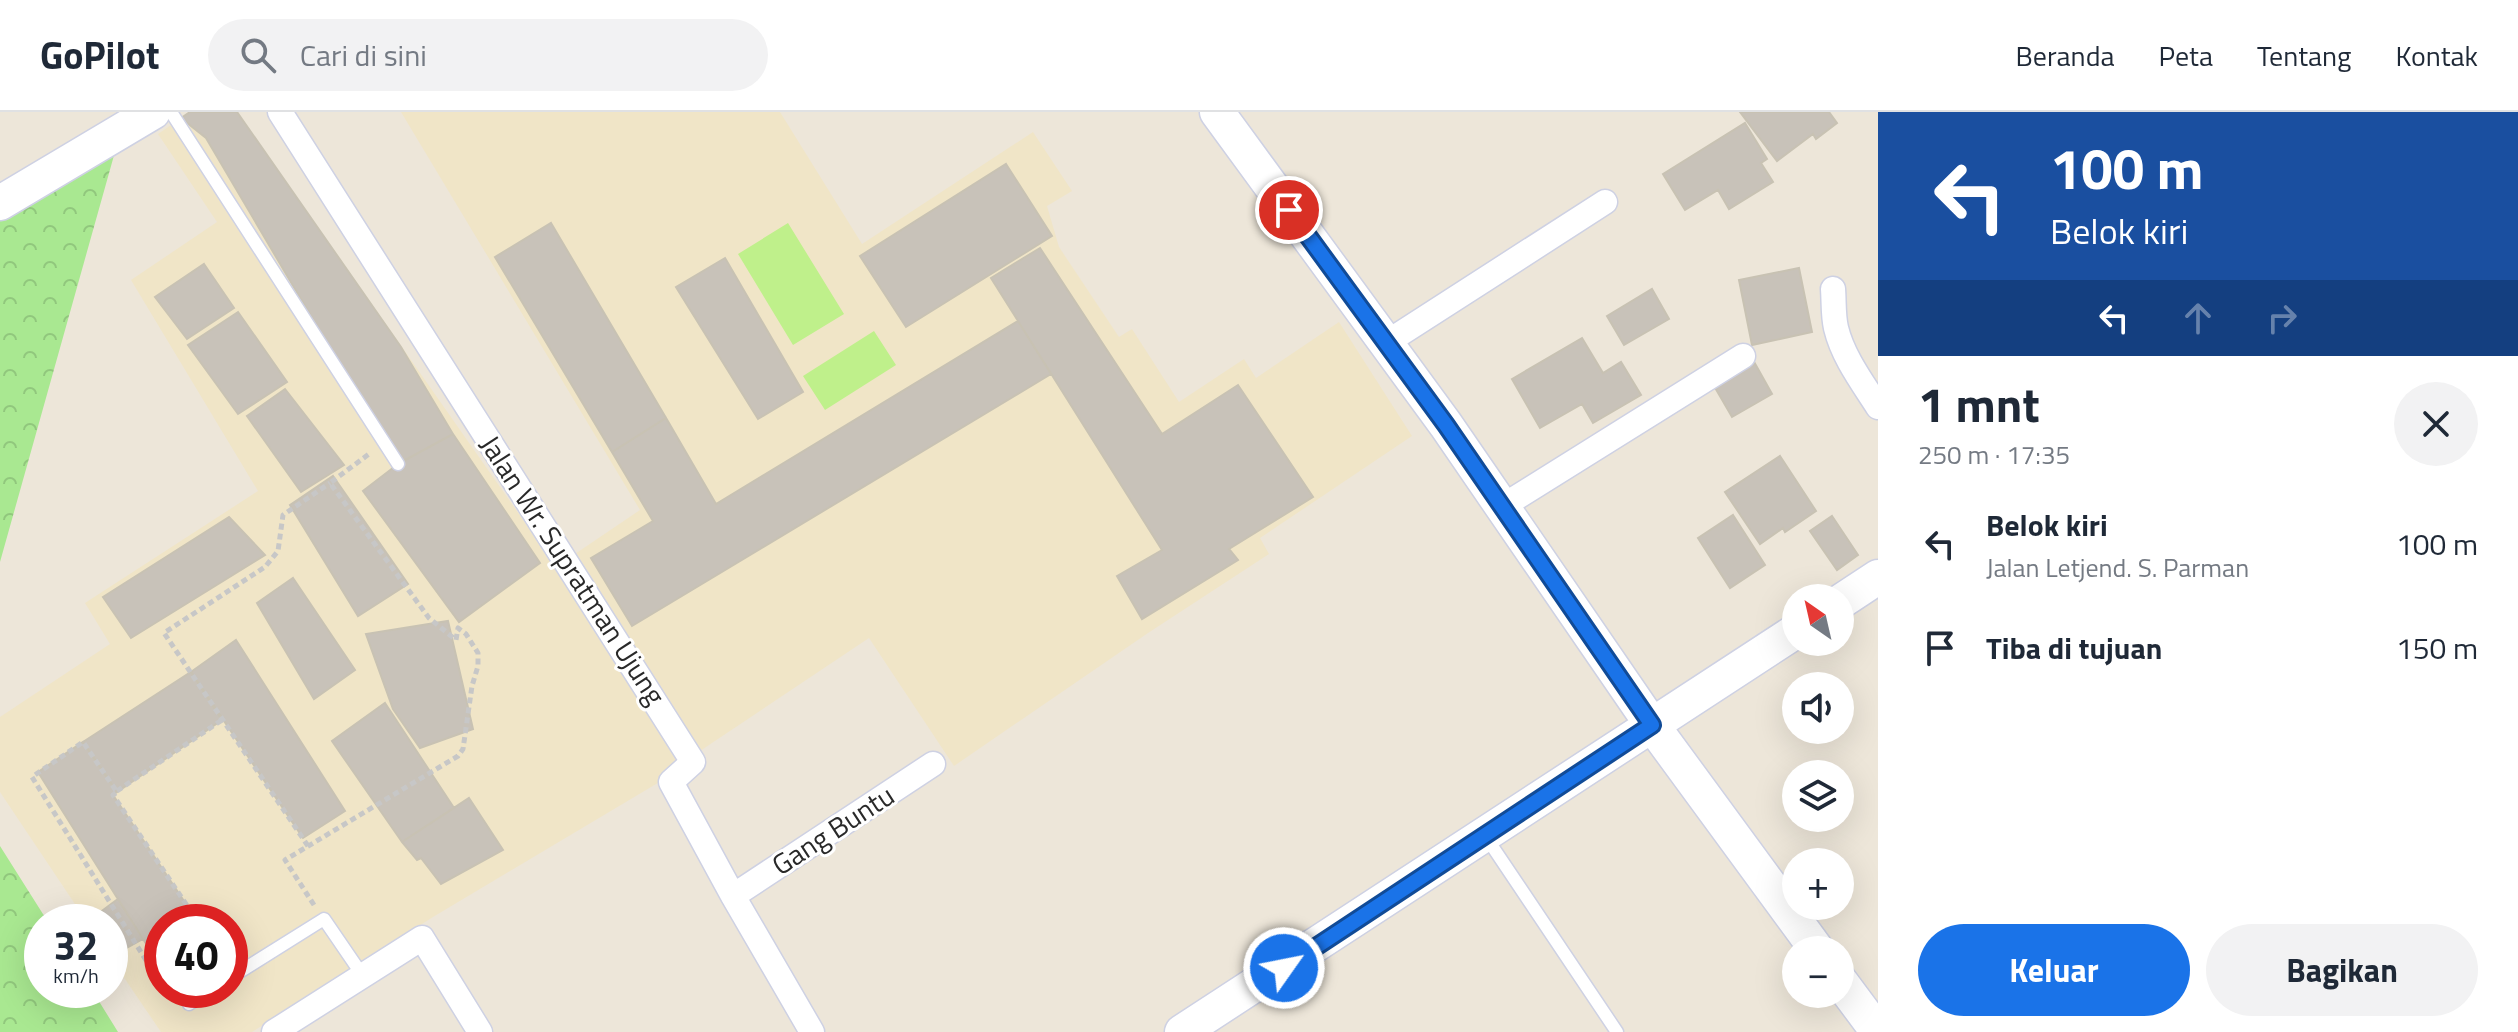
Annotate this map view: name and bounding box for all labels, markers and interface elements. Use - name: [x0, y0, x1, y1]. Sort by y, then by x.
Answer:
- search box: [208, 19, 768, 91]
- text: GoPilot: [40, 26, 160, 84]
- text: Cari di sini: [300, 32, 427, 78]
- icon: search: [236, 33, 280, 77]
- text: Beranda: [2016, 34, 2115, 77]
- text: Peta: [2159, 34, 2213, 77]
- text: Tentang: [2257, 34, 2351, 77]
- text: Kontak: [2395, 34, 2478, 77]
- text: 100 m: [2050, 126, 2203, 211]
- icon: left: [1918, 144, 2022, 248]
- pin: [1255, 176, 1323, 244]
- icon: arrive: [1267, 188, 1311, 232]
- text: Belok kiri: [2050, 203, 2188, 258]
- icon: left: [2092, 296, 2136, 340]
- icon: ahead: [2176, 296, 2220, 340]
- icon: right: [2260, 296, 2304, 340]
- text: 1 mnt: [1918, 368, 2040, 441]
- button: close: [2394, 382, 2478, 466]
- street label: Jalan Wr. Supratman Ujung: [470, 426, 677, 713]
- text: 250 m · 17:35: [1918, 435, 2070, 474]
- text: Belok kiri: [1986, 502, 2108, 548]
- text: 100 m: [2396, 521, 2478, 567]
- icon: left: [1918, 522, 1962, 566]
- text: Jalan Letjend. S. Parman: [1986, 548, 2249, 587]
- north arrow: [1782, 584, 1854, 656]
- map controls: [1782, 584, 1854, 1008]
- text: Tiba di tujuan: [1986, 625, 2162, 671]
- text: 150 m: [2396, 625, 2478, 671]
- icon: arrive: [1918, 626, 1962, 670]
- button: sound: [1782, 672, 1854, 744]
- button: layers: [1782, 760, 1854, 832]
- street label: Gang Buntu: [763, 774, 903, 885]
- button: +: [1782, 848, 1854, 920]
- speed limit sign: 40: [144, 904, 248, 1008]
- text: 32: [54, 915, 98, 976]
- button: Keluar: [1918, 924, 2190, 1016]
- button: Bagikan: [2206, 924, 2478, 1016]
- position arrow: [1242, 926, 1326, 1010]
- button: −: [1782, 936, 1854, 1008]
- text: km/h: [53, 960, 99, 991]

